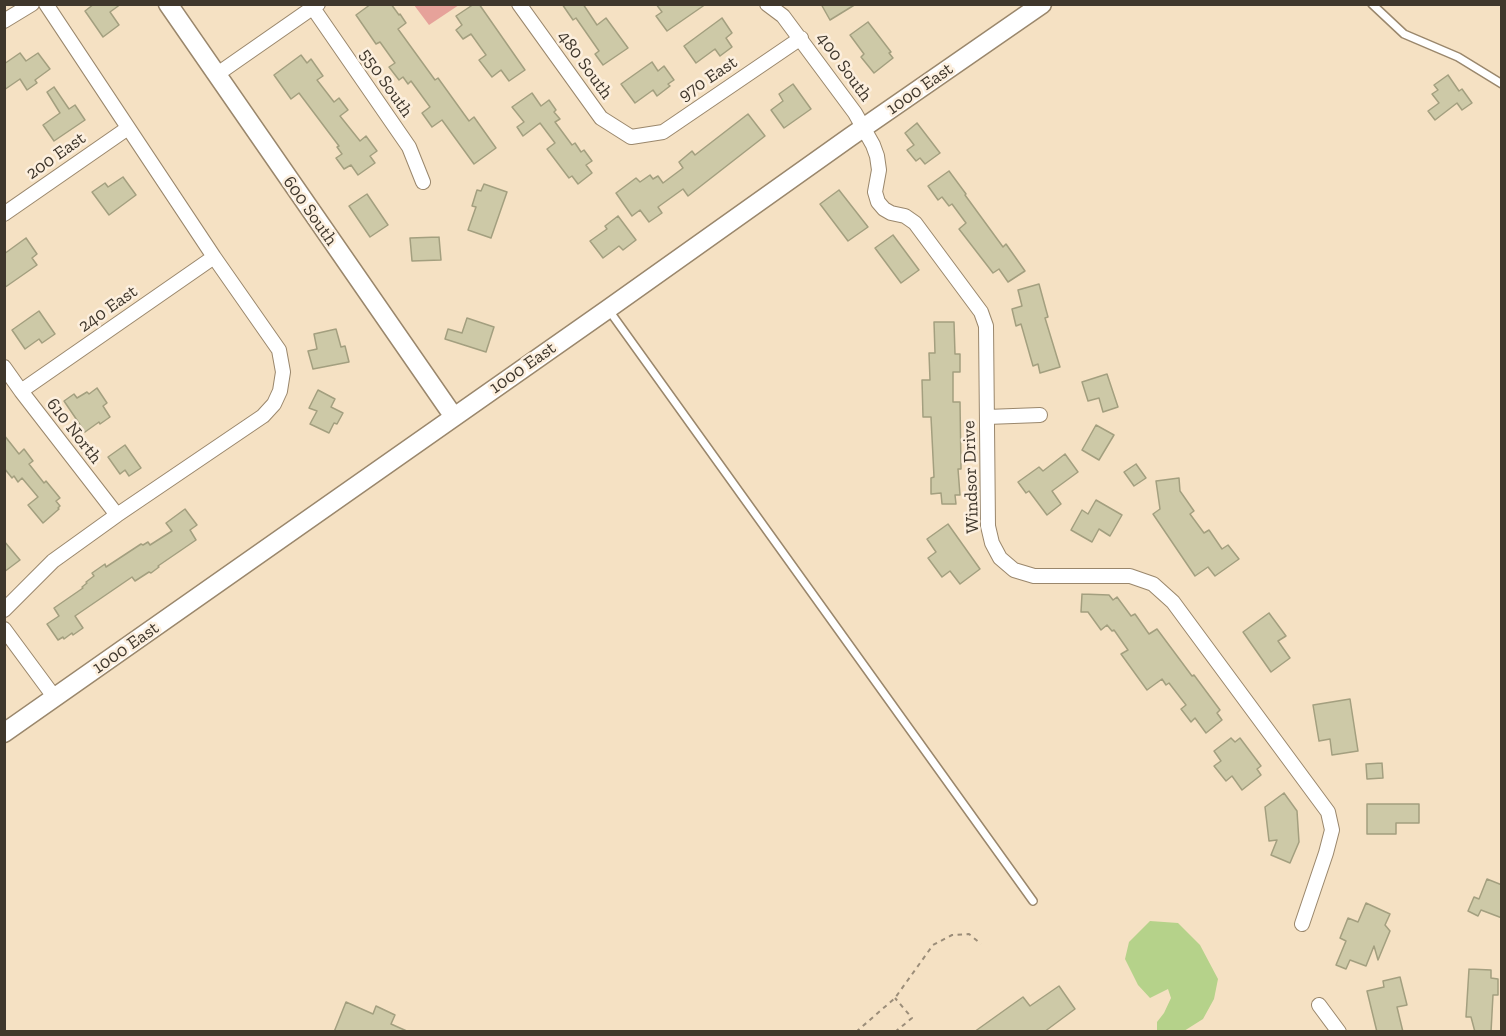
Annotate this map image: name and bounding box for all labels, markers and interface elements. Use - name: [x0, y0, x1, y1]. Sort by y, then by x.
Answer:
- street label: 480 South: [553, 26, 617, 104]
- street label: 400 South: [812, 28, 876, 106]
- street label: 550 South: [355, 45, 417, 121]
- street label: 970 East: [674, 52, 742, 106]
- street label: 1000 East: [883, 58, 957, 120]
- street label: 200 East: [22, 128, 90, 184]
- street label: 600 South: [278, 172, 342, 250]
- street label: 240 East: [74, 281, 142, 337]
- street label: 1000 East: [486, 337, 560, 399]
- street label: 610 North: [42, 394, 106, 468]
- street label: Windsor Drive: [958, 420, 984, 534]
- street label: 1000 East: [89, 617, 163, 679]

